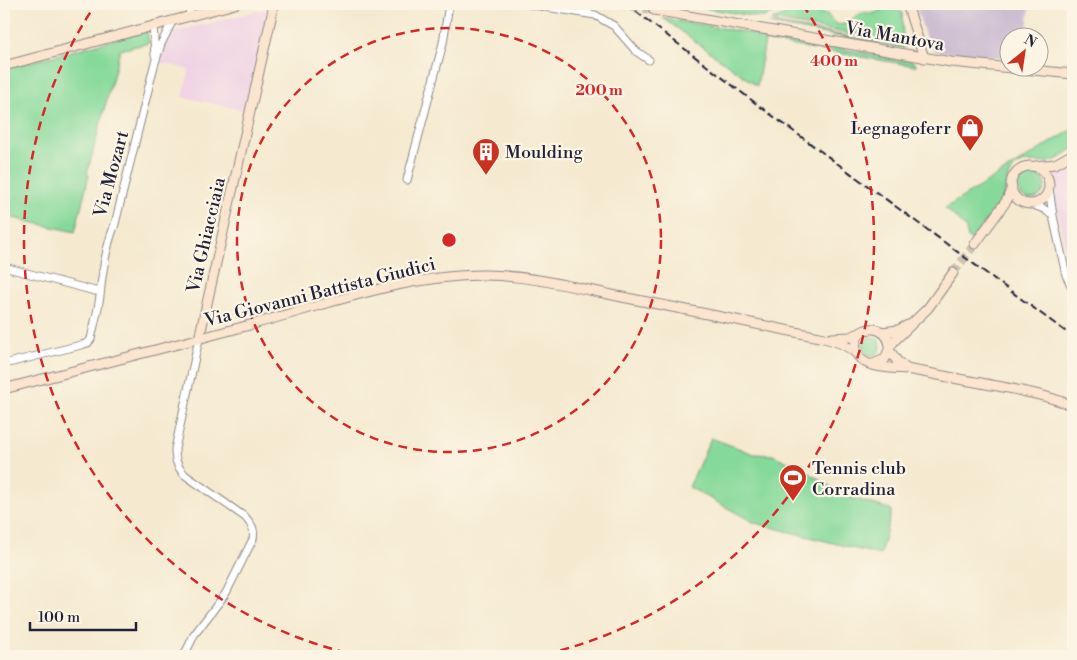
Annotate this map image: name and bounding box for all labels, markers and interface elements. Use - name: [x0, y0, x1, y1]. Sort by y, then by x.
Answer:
- street label: Via Mantova: [843, 16, 947, 57]
- north arrow: [1000, 28, 1050, 78]
- text: N: [1021, 31, 1039, 52]
- text: 400 m: [810, 52, 858, 71]
- text: 200 m: [575, 81, 623, 100]
- shop icon: Legnagoferr: [955, 113, 985, 152]
- place label: Legnagoferr: [851, 117, 951, 140]
- street label: Via Mozart: [89, 128, 134, 221]
- building icon: Moulding: [471, 137, 501, 176]
- place label: Moulding: [505, 141, 584, 164]
- street label: Via Ghiacciaia: [182, 174, 231, 296]
- centre of rings: [440, 231, 458, 249]
- street label: Via Giovanni Battista Giudici: [201, 253, 438, 333]
- place label: Tennis club Corradina: [812, 457, 906, 501]
- sports icon: Tennis club Corradina: [778, 463, 808, 502]
- scale bar: [30, 600, 136, 632]
- text: 100 m: [38, 608, 80, 627]

